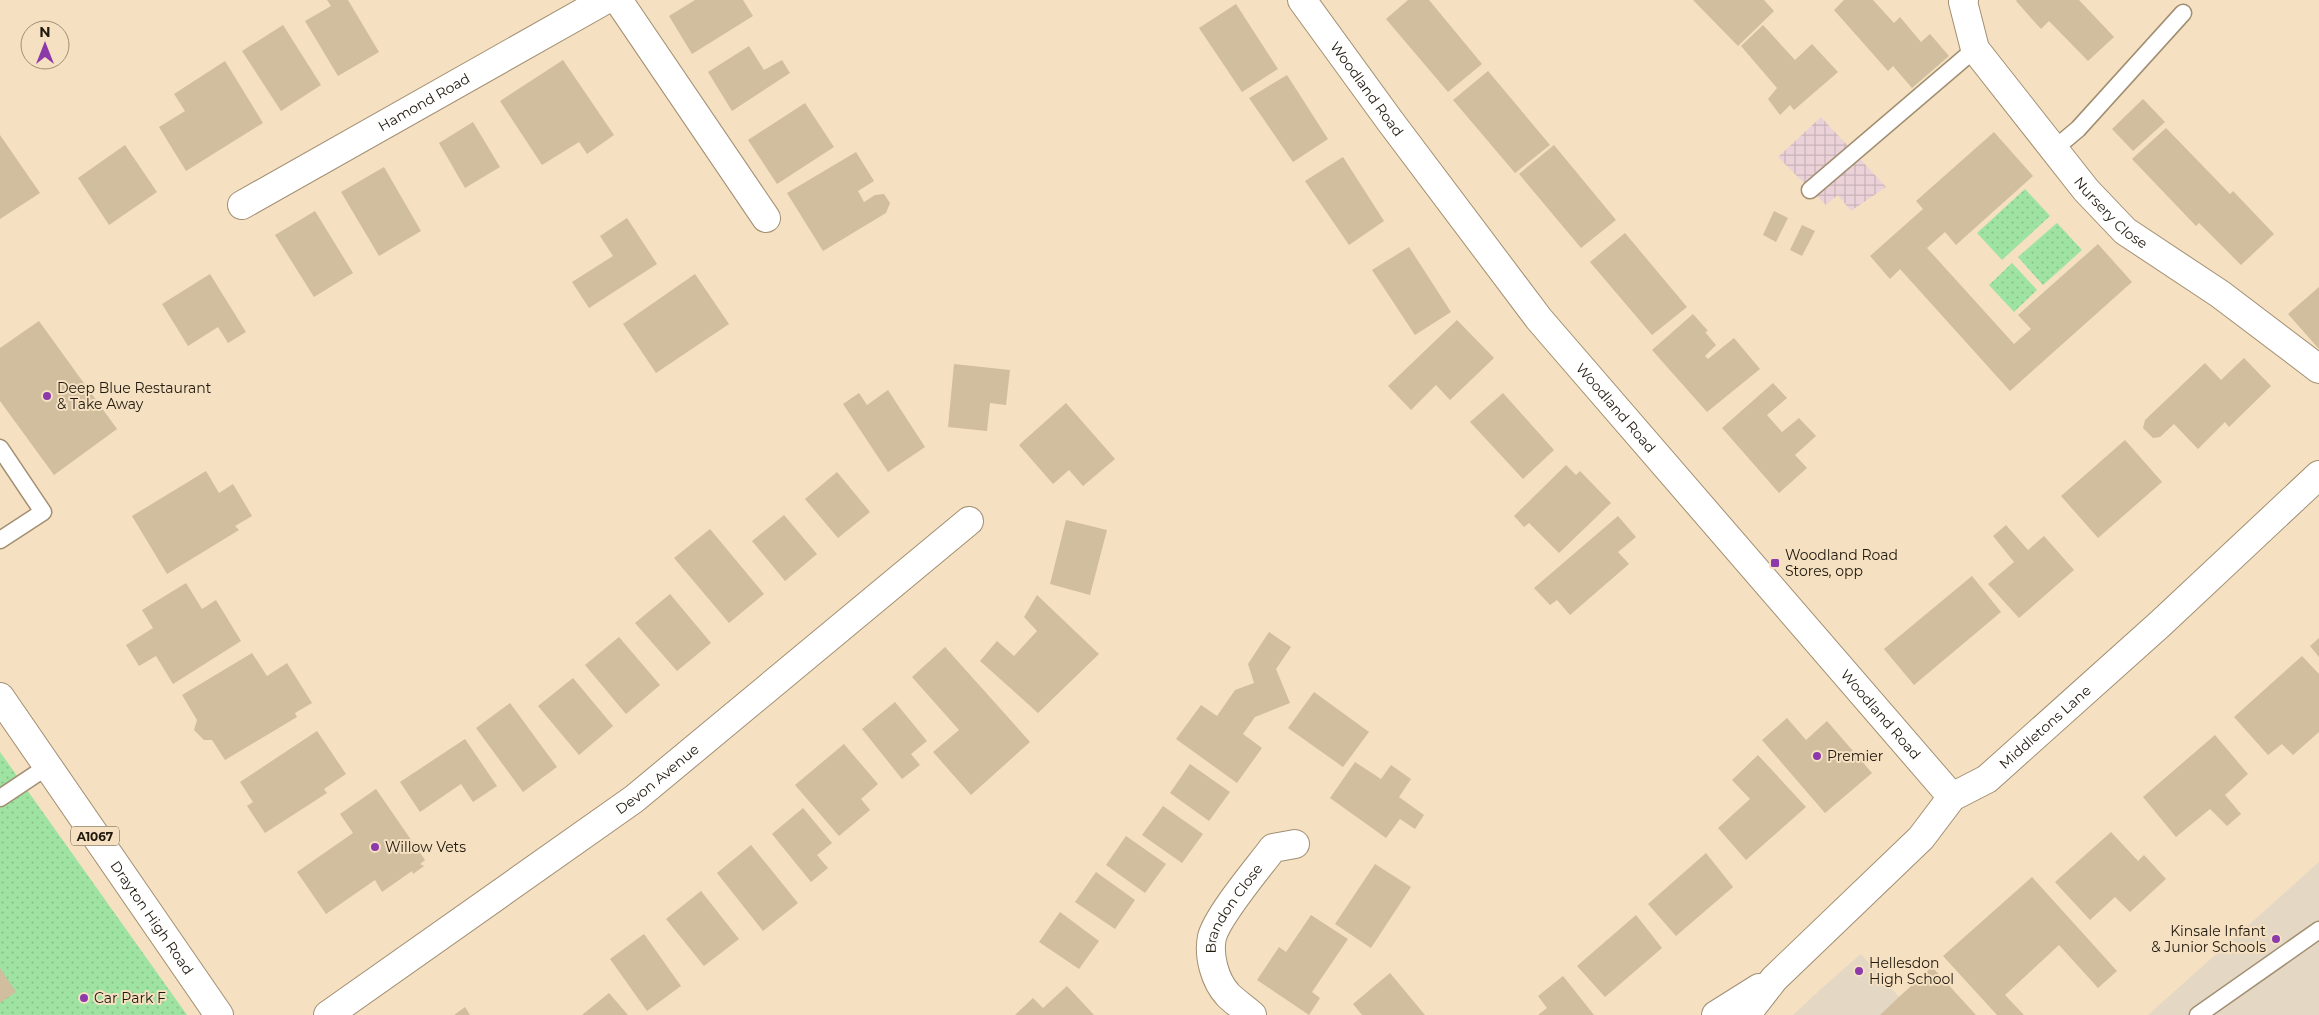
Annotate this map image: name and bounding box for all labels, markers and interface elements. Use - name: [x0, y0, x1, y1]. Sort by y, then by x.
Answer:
- north arrow: [20, 20, 70, 70]
- text: N: [39, 23, 51, 41]
- street label: Woodland Road: [1326, 38, 1407, 140]
- street label: Hamond Road: [375, 69, 473, 135]
- street label: Nursery Close: [2070, 173, 2151, 253]
- street label: Woodland Road: [1572, 359, 1660, 457]
- place label: Deep Blue Restaurant & Take Away: [57, 379, 212, 413]
- marker: Deep Blue Restaurant & Take Away: [41, 390, 53, 402]
- place label: Woodland Road Stores, opp: [1785, 546, 1898, 580]
- marker: Woodland Road Stores, opp: [1769, 557, 1781, 569]
- street label: Woodland Road: [1837, 666, 1924, 763]
- street label: Middletons Lane: [1995, 681, 2095, 773]
- street label: Devon Avenue: [612, 740, 702, 818]
- place label: Premier: [1827, 747, 1884, 765]
- marker: Premier: [1811, 750, 1823, 762]
- road number: A1067: [71, 826, 119, 846]
- place label: Willow Vets: [385, 838, 466, 856]
- marker: Willow Vets: [369, 841, 381, 853]
- street label: Drayton High Road: [107, 857, 197, 978]
- street label: Brandon Close: [1202, 860, 1266, 954]
- place label: Kinsale Infant & Junior Schools: [2151, 922, 2266, 956]
- marker: Kinsale Infant & Junior Schools: [2270, 933, 2282, 945]
- place label: Hellesdon High School: [1869, 954, 1954, 988]
- marker: Hellesdon High School: [1853, 965, 1865, 977]
- place label: Car Park F: [94, 989, 166, 1007]
- marker: Car Park F: [78, 992, 90, 1004]

